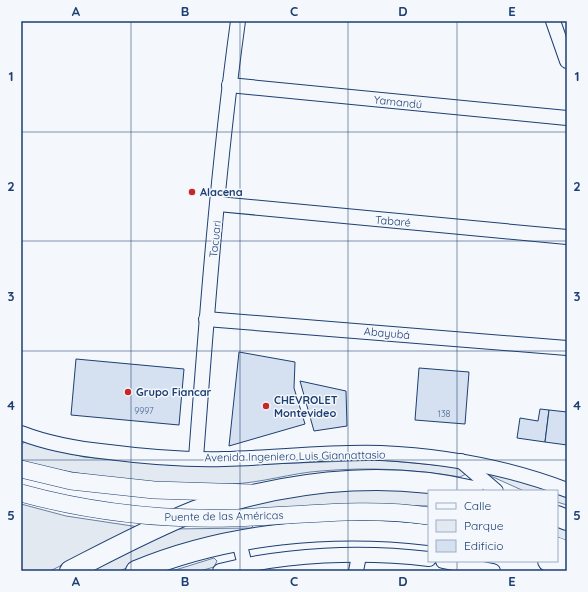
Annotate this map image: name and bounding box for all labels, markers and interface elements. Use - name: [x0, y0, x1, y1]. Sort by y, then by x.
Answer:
- text: A: [72, 3, 81, 19]
- text: B: [181, 3, 189, 19]
- text: C: [290, 3, 298, 19]
- text: D: [398, 3, 408, 19]
- text: E: [508, 3, 516, 19]
- text: 1: [8, 68, 14, 84]
- text: 1: [574, 68, 580, 84]
- street label: Yamandú: [373, 92, 423, 112]
- text: 2: [7, 178, 15, 194]
- text: 2: [573, 178, 581, 194]
- place label: Alacena: [200, 185, 243, 199]
- marker: Alacena: [187, 187, 197, 197]
- street label: Tabaré: [375, 212, 411, 230]
- street label: Tacuari: [206, 220, 224, 258]
- text: 3: [8, 288, 15, 304]
- text: 3: [574, 288, 581, 304]
- street label: Abayubá: [363, 324, 411, 342]
- place label: Grupo Fiancar: [136, 385, 212, 399]
- marker: Grupo Fiancar: [123, 387, 133, 397]
- place label: CHEVROLET Montevideo: [274, 393, 338, 420]
- text: 4: [7, 397, 15, 413]
- text: 4: [573, 397, 581, 413]
- marker: CHEVROLET Montevideo: [261, 401, 271, 411]
- house number: 9997: [134, 405, 154, 416]
- house number: 138: [438, 408, 451, 419]
- street label: Avenida Ingeniero Luis Giannattasio: [204, 447, 386, 465]
- legend: [428, 490, 558, 562]
- text: Calle: [464, 498, 492, 513]
- text: 5: [7, 507, 15, 523]
- text: 5: [573, 507, 581, 523]
- street label: Puente de las Américas: [164, 508, 284, 524]
- text: Parque: [464, 518, 504, 533]
- text: Edificio: [464, 538, 504, 553]
- text: A: [72, 573, 81, 589]
- text: B: [181, 573, 189, 589]
- text: C: [290, 573, 298, 589]
- text: D: [398, 573, 408, 589]
- text: E: [508, 573, 516, 589]

